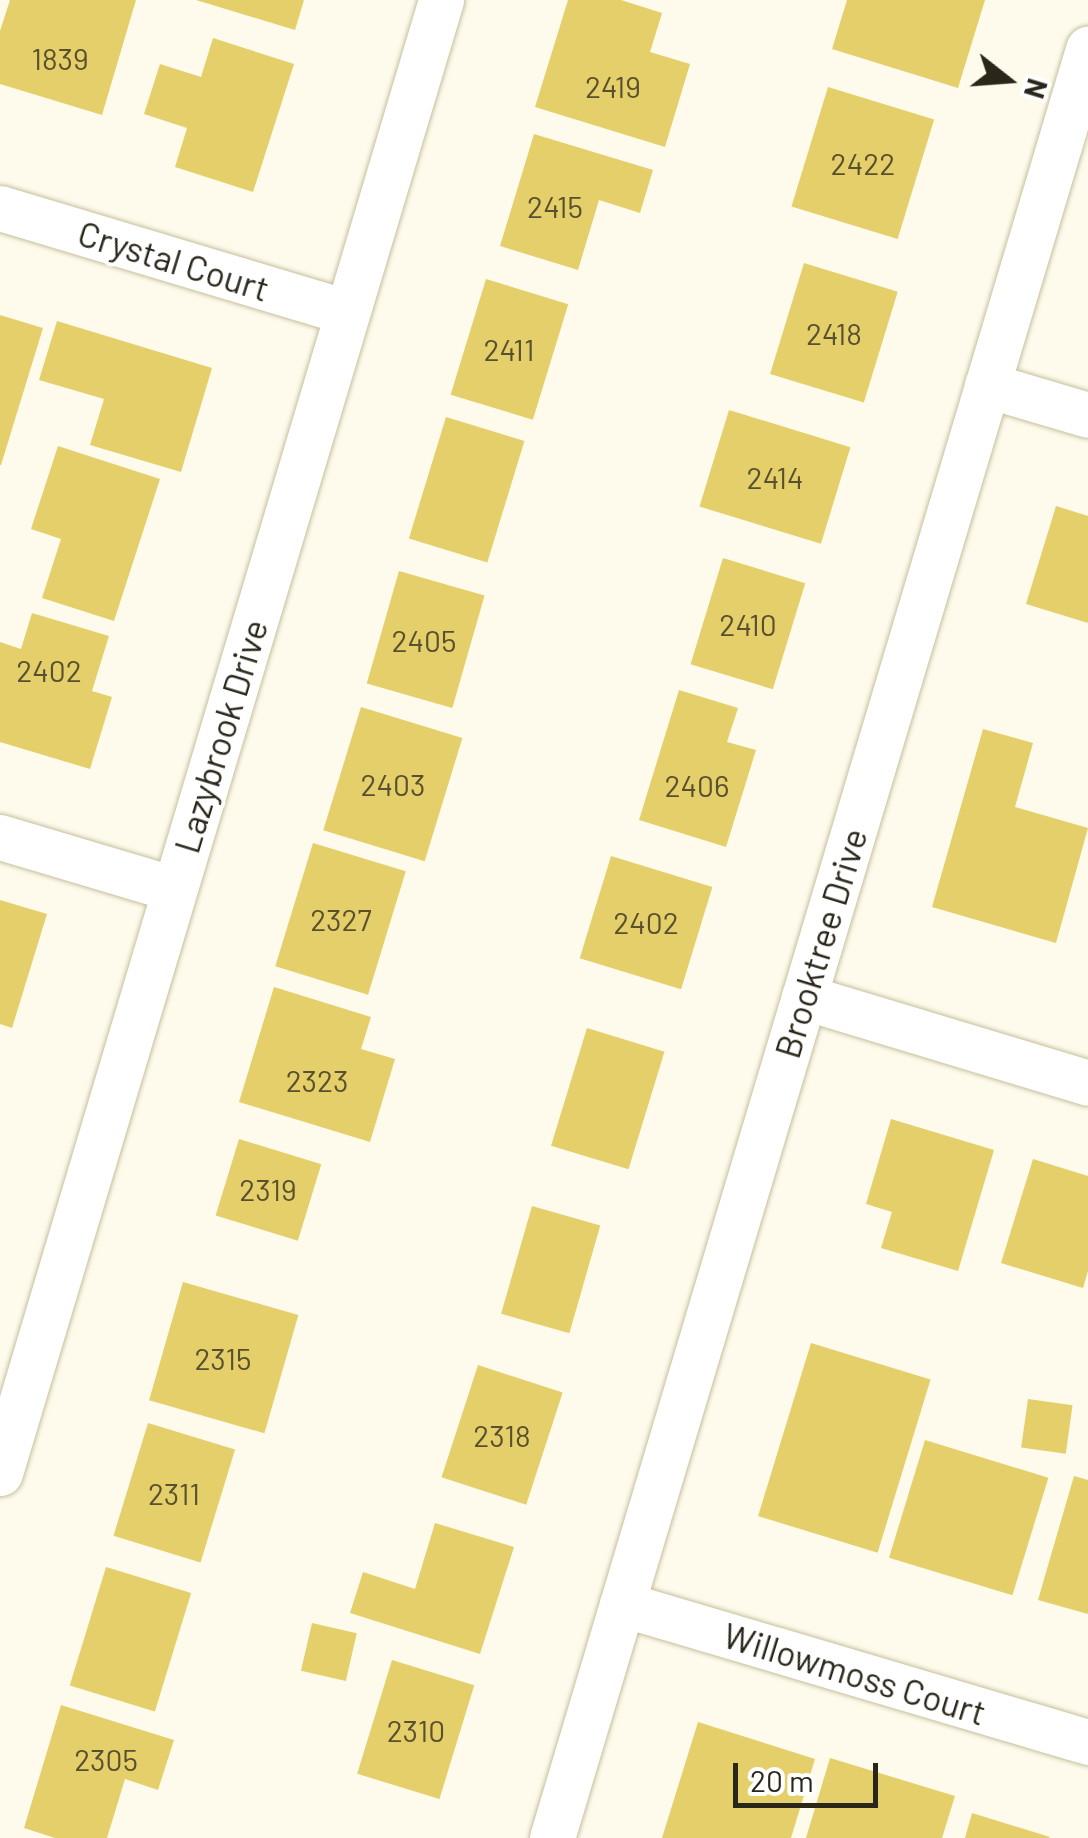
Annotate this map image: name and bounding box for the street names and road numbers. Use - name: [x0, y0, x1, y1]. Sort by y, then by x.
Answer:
- street label: Crystal Court: [73, 211, 275, 309]
- street label: Lazybrook Drive: [165, 614, 275, 858]
- street label: Brooktree Drive: [765, 823, 875, 1063]
- street label: Willowmoss Court: [719, 1613, 991, 1733]

